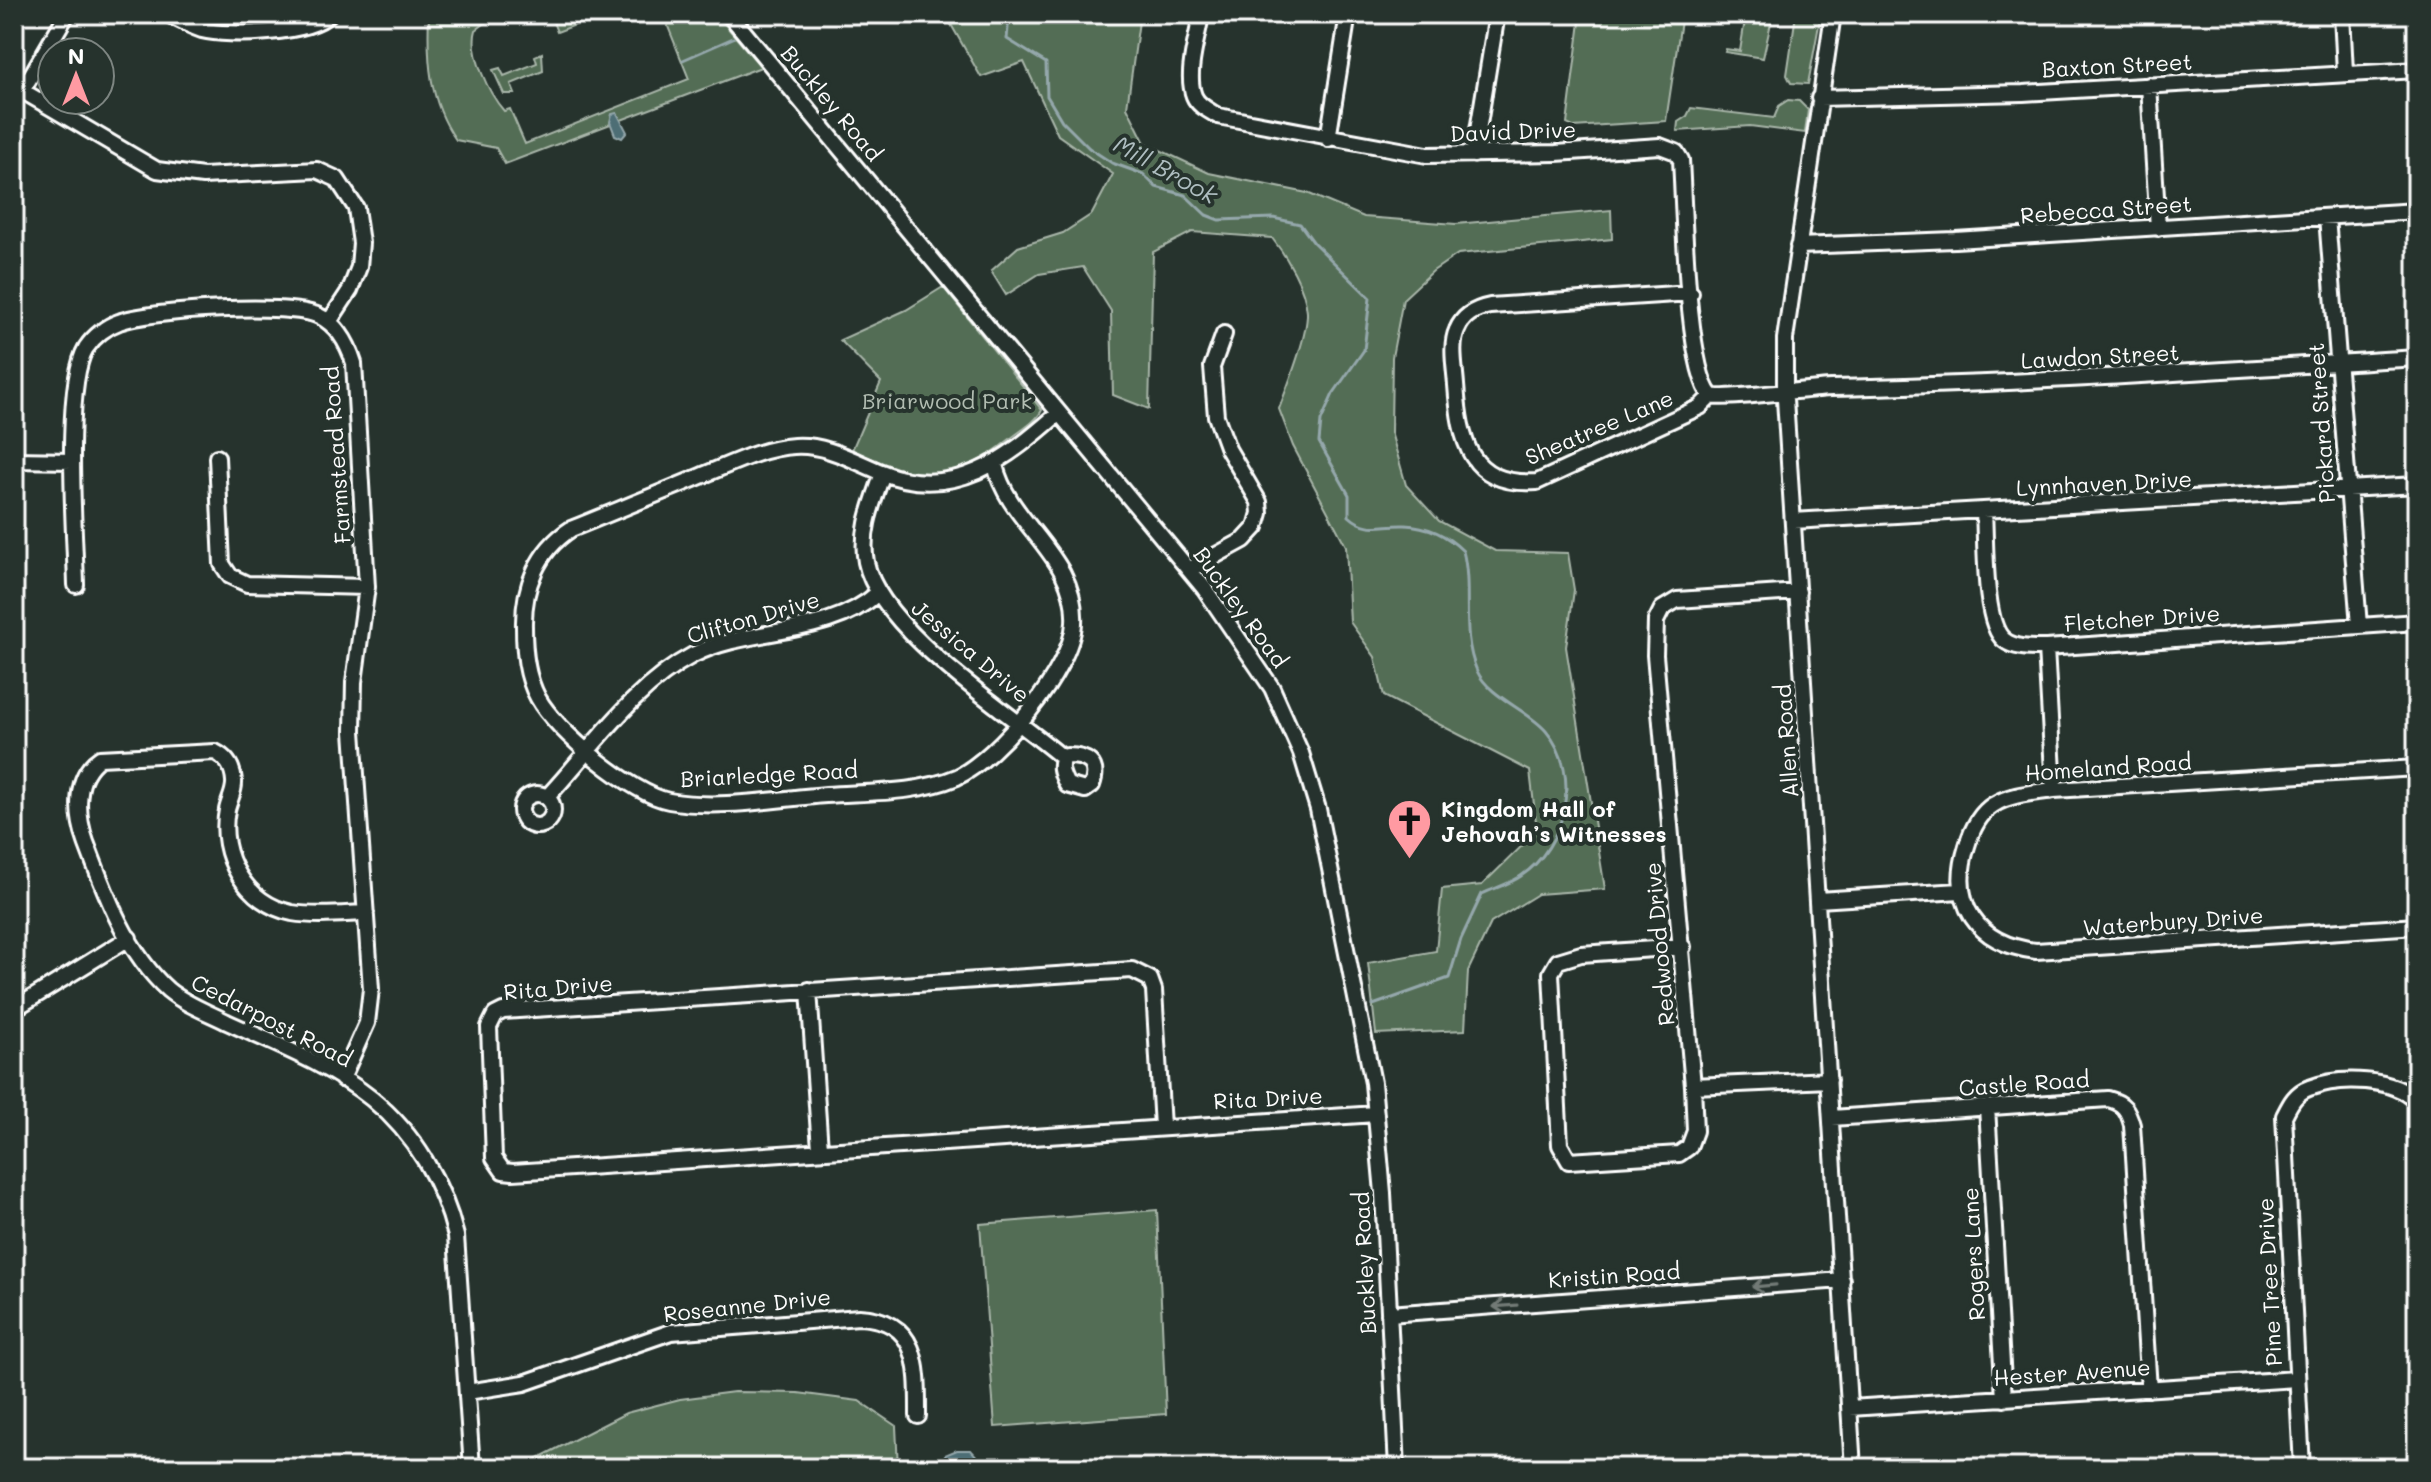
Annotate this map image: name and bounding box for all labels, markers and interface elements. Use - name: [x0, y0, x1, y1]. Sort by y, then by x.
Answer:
- north arrow: [36, 36, 116, 116]
- street label: Buckley Road: [775, 39, 889, 167]
- text: N: [68, 41, 84, 70]
- street label: Baxton Street: [2041, 47, 2193, 83]
- street label: David Drive: [1449, 114, 1577, 148]
- water label: Mill Brook: [1108, 128, 1225, 211]
- street label: Rebecca Street: [2019, 189, 2193, 229]
- street label: Lawdon Street: [2020, 337, 2180, 375]
- street label: Pickard Street: [2301, 342, 2341, 504]
- street label: Farmstead Road: [315, 365, 357, 545]
- street label: Sheatree Lane: [1521, 383, 1677, 471]
- park label: Briarwood Park: [862, 386, 1032, 415]
- street label: Lynnhaven Drive: [2015, 464, 2193, 502]
- street label: Buckley Road: [1187, 541, 1295, 673]
- street label: Clifton Drive: [683, 584, 823, 650]
- street label: Jessica Drive: [906, 593, 1036, 709]
- street label: Fletcher Drive: [2063, 598, 2221, 638]
- street label: Allen Road: [1768, 683, 1804, 799]
- street label: Homeland Road: [2024, 747, 2192, 787]
- street label: Briarledge Road: [680, 755, 858, 793]
- place label: Kingdom Hall of Jehovah’s Witnesses: [1441, 794, 1667, 848]
- church icon: Kingdom Hall of Jehovah’s Witnesses: [1386, 797, 1434, 860]
- street label: Redwood Drive: [1637, 861, 1681, 1027]
- street label: Waterbury Drive: [2082, 900, 2264, 942]
- street label: Cedarpost Road: [187, 967, 357, 1073]
- street label: Rita Drive: [502, 968, 614, 1006]
- street label: Castle Road: [1958, 1064, 2090, 1102]
- street label: Rita Drive: [1213, 1081, 1323, 1115]
- street label: Rogers Lane: [1955, 1187, 1991, 1321]
- street label: Buckley Road: [1346, 1191, 1382, 1335]
- street label: Pine Tree Drive: [2250, 1197, 2288, 1367]
- street label: Kristin Road: [1547, 1256, 1681, 1294]
- one-way arrow: [1751, 1279, 1778, 1294]
- street label: Roseanne Drive: [662, 1282, 832, 1328]
- one-way arrow: [1492, 1299, 1519, 1314]
- street label: Hester Avenue: [1992, 1352, 2152, 1392]

